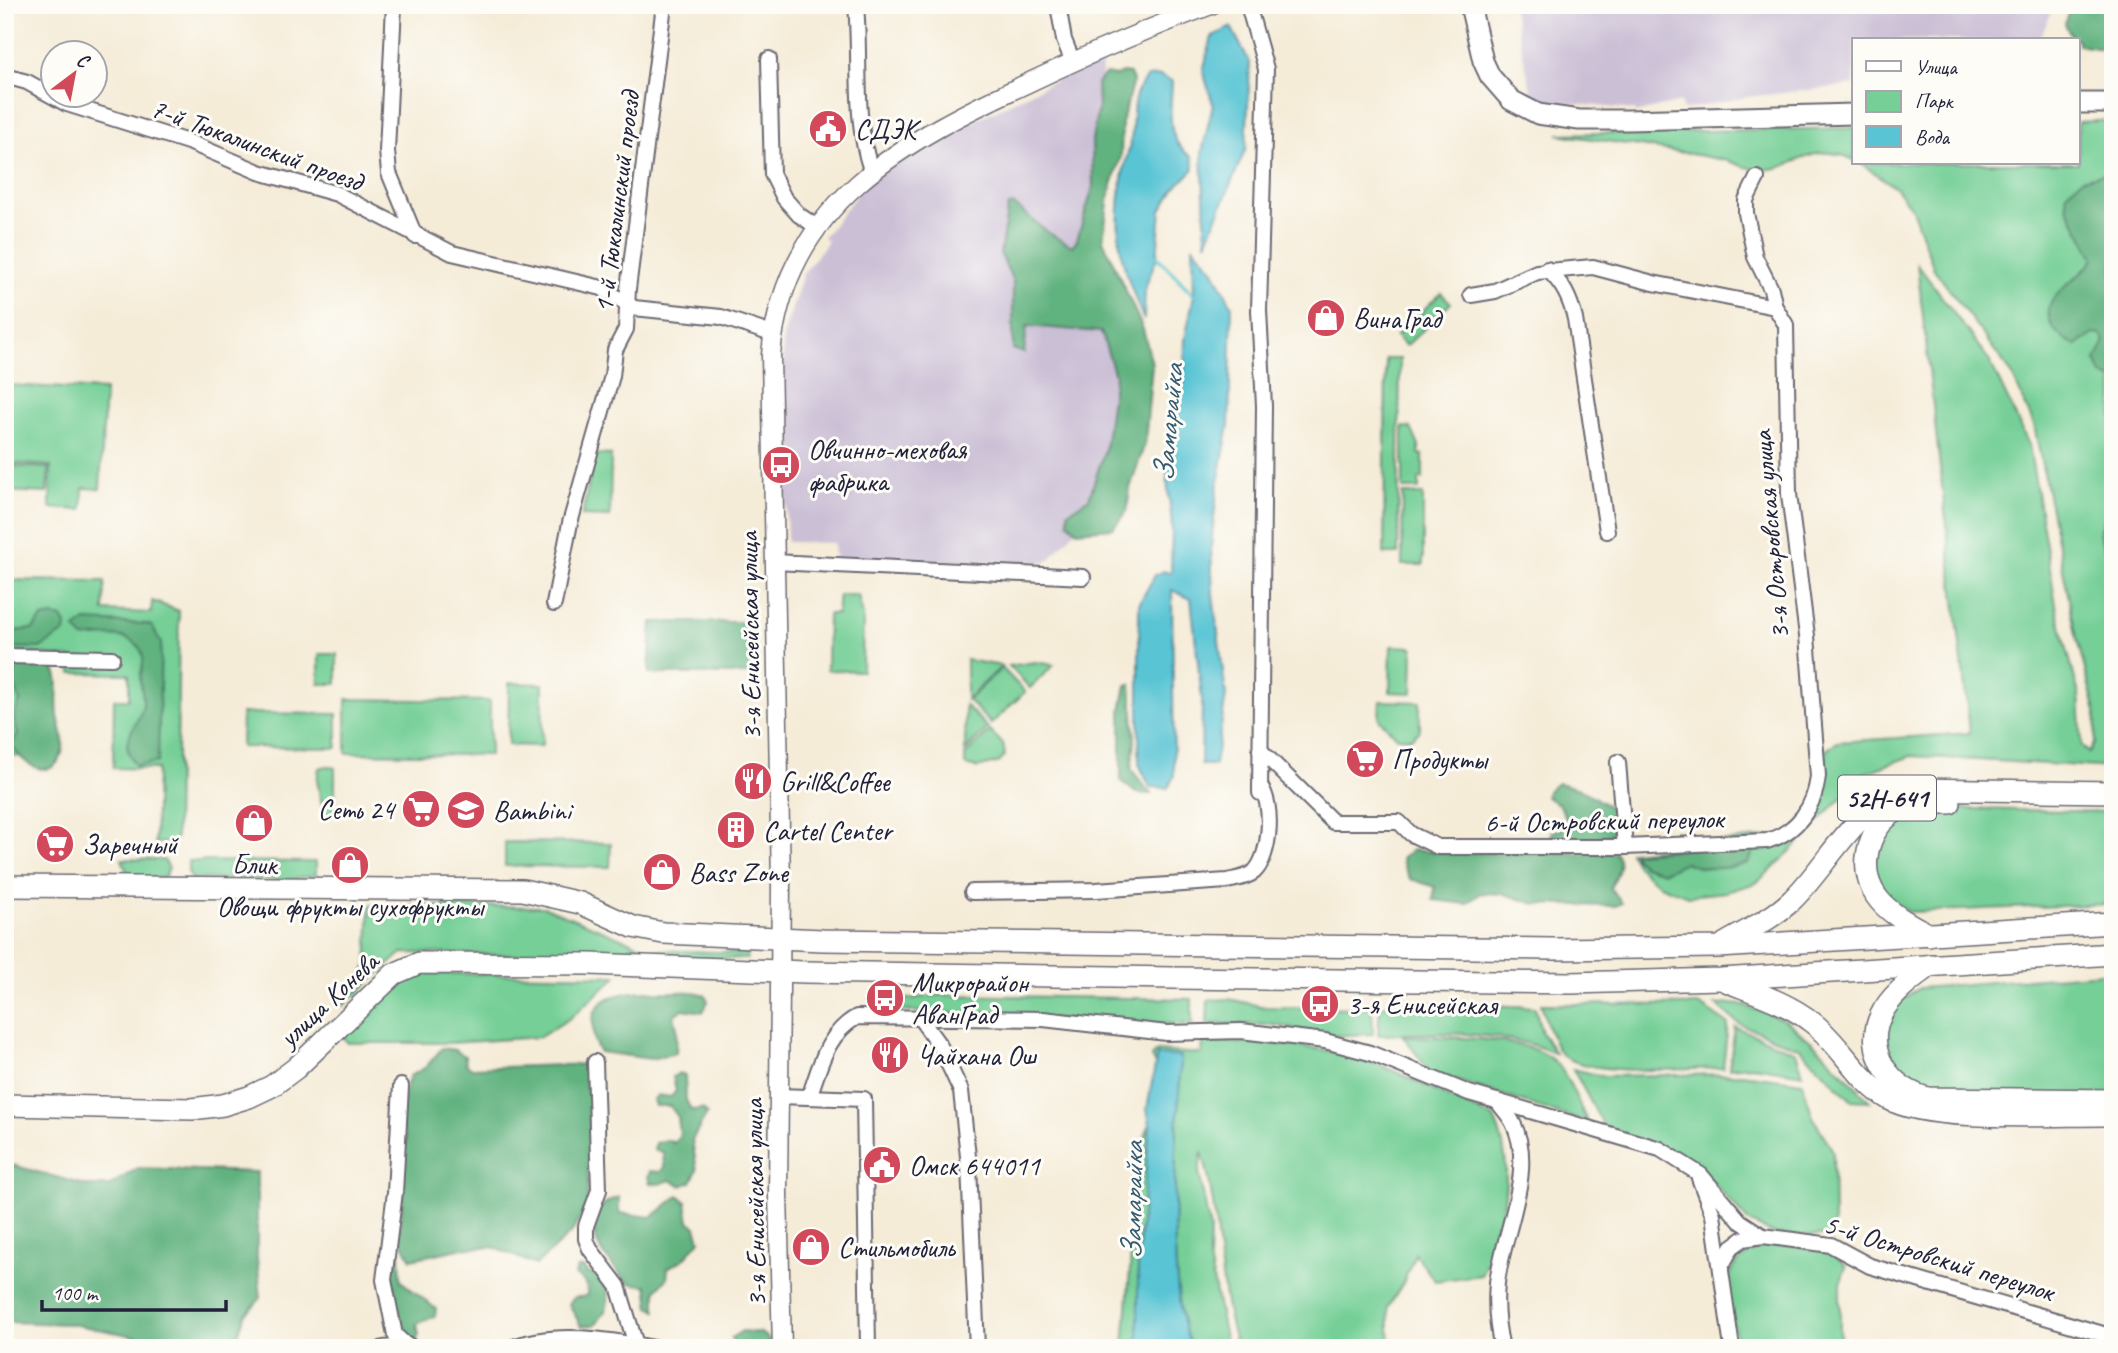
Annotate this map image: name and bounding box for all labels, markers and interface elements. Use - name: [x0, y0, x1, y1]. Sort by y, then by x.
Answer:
- north arrow: [38, 38, 108, 108]
- legend: [1852, 38, 2080, 164]
- text: С: [72, 48, 95, 74]
- text: Улица: [1915, 54, 1958, 80]
- street label: 1-й Тюкалинский проезд: [586, 86, 648, 315]
- text: Парк: [1915, 88, 1955, 114]
- street label: 7-й Тюкалинский проезд: [146, 90, 370, 200]
- public building icon: СДЭК: [807, 108, 849, 150]
- place label: СДЭК: [855, 112, 922, 147]
- text: Вода: [1915, 124, 1951, 150]
- shop icon: ВинаГрад: [1305, 297, 1347, 339]
- place label: ВинаГрад: [1353, 301, 1443, 336]
- water label: Замарайка: [1144, 360, 1192, 483]
- street label: 3-я Островская улица: [1744, 427, 1797, 641]
- place label: Овчинно-меховая фабрика: [808, 432, 967, 499]
- bus stop icon: Овчинно-меховая фабрика: [760, 444, 802, 486]
- street label: 3-я Енисейская улица: [730, 530, 769, 740]
- supermarket icon: Продукты: [1344, 738, 1386, 780]
- place label: Продукты: [1392, 742, 1489, 777]
- restaurant icon: Grill&Coffee: [732, 760, 774, 802]
- place label: Grill&Coffee: [780, 764, 892, 799]
- road number: 52Н-641: [1838, 776, 1936, 820]
- supermarket icon: Сеть 24: [400, 788, 442, 830]
- school or university icon: Bambini: [445, 789, 487, 831]
- place label: Сеть 24: [318, 792, 396, 827]
- place label: Bambini: [493, 793, 574, 828]
- street label: 6-й Островский переулок: [1484, 801, 1726, 840]
- shop icon: Блик: [233, 802, 275, 844]
- building icon: Cartel Center: [715, 809, 757, 851]
- place label: Cartel Center: [763, 813, 894, 848]
- supermarket icon: Заречный: [34, 823, 76, 865]
- place label: Заречный: [82, 827, 179, 862]
- shop icon: Овощи фрукты сухофрукты: [329, 844, 371, 886]
- place label: Блик: [232, 847, 279, 882]
- shop icon: Bass Zone: [641, 851, 683, 893]
- place label: Bass Zone: [689, 855, 790, 890]
- place label: Овощи фрукты сухофрукты: [217, 889, 485, 924]
- street label: улица Конева: [270, 943, 387, 1056]
- place label: Микрорайон АванГрад: [912, 965, 1030, 1032]
- bus stop icon: Микрорайон АванГрад: [864, 977, 906, 1019]
- bus stop icon: 3-я Енисейская: [1299, 983, 1341, 1025]
- place label: 3-я Енисейская: [1347, 987, 1499, 1022]
- restaurant icon: Чайхана Ош: [869, 1034, 911, 1076]
- place label: Чайхана Ош: [917, 1038, 1038, 1073]
- street label: 3-я Енисейская улица: [735, 1097, 774, 1307]
- water label: Замарайка: [1112, 1139, 1152, 1260]
- public building icon: Омск 644011: [861, 1144, 903, 1186]
- place label: Омск 644011: [909, 1148, 1041, 1183]
- street label: 5-й Островский переулок: [1820, 1206, 2061, 1310]
- shop icon: Стильмобиль: [790, 1226, 832, 1268]
- place label: Стильмобиль: [838, 1230, 957, 1265]
- scale bar: [42, 1269, 226, 1313]
- text: 100 m: [52, 1280, 99, 1306]

